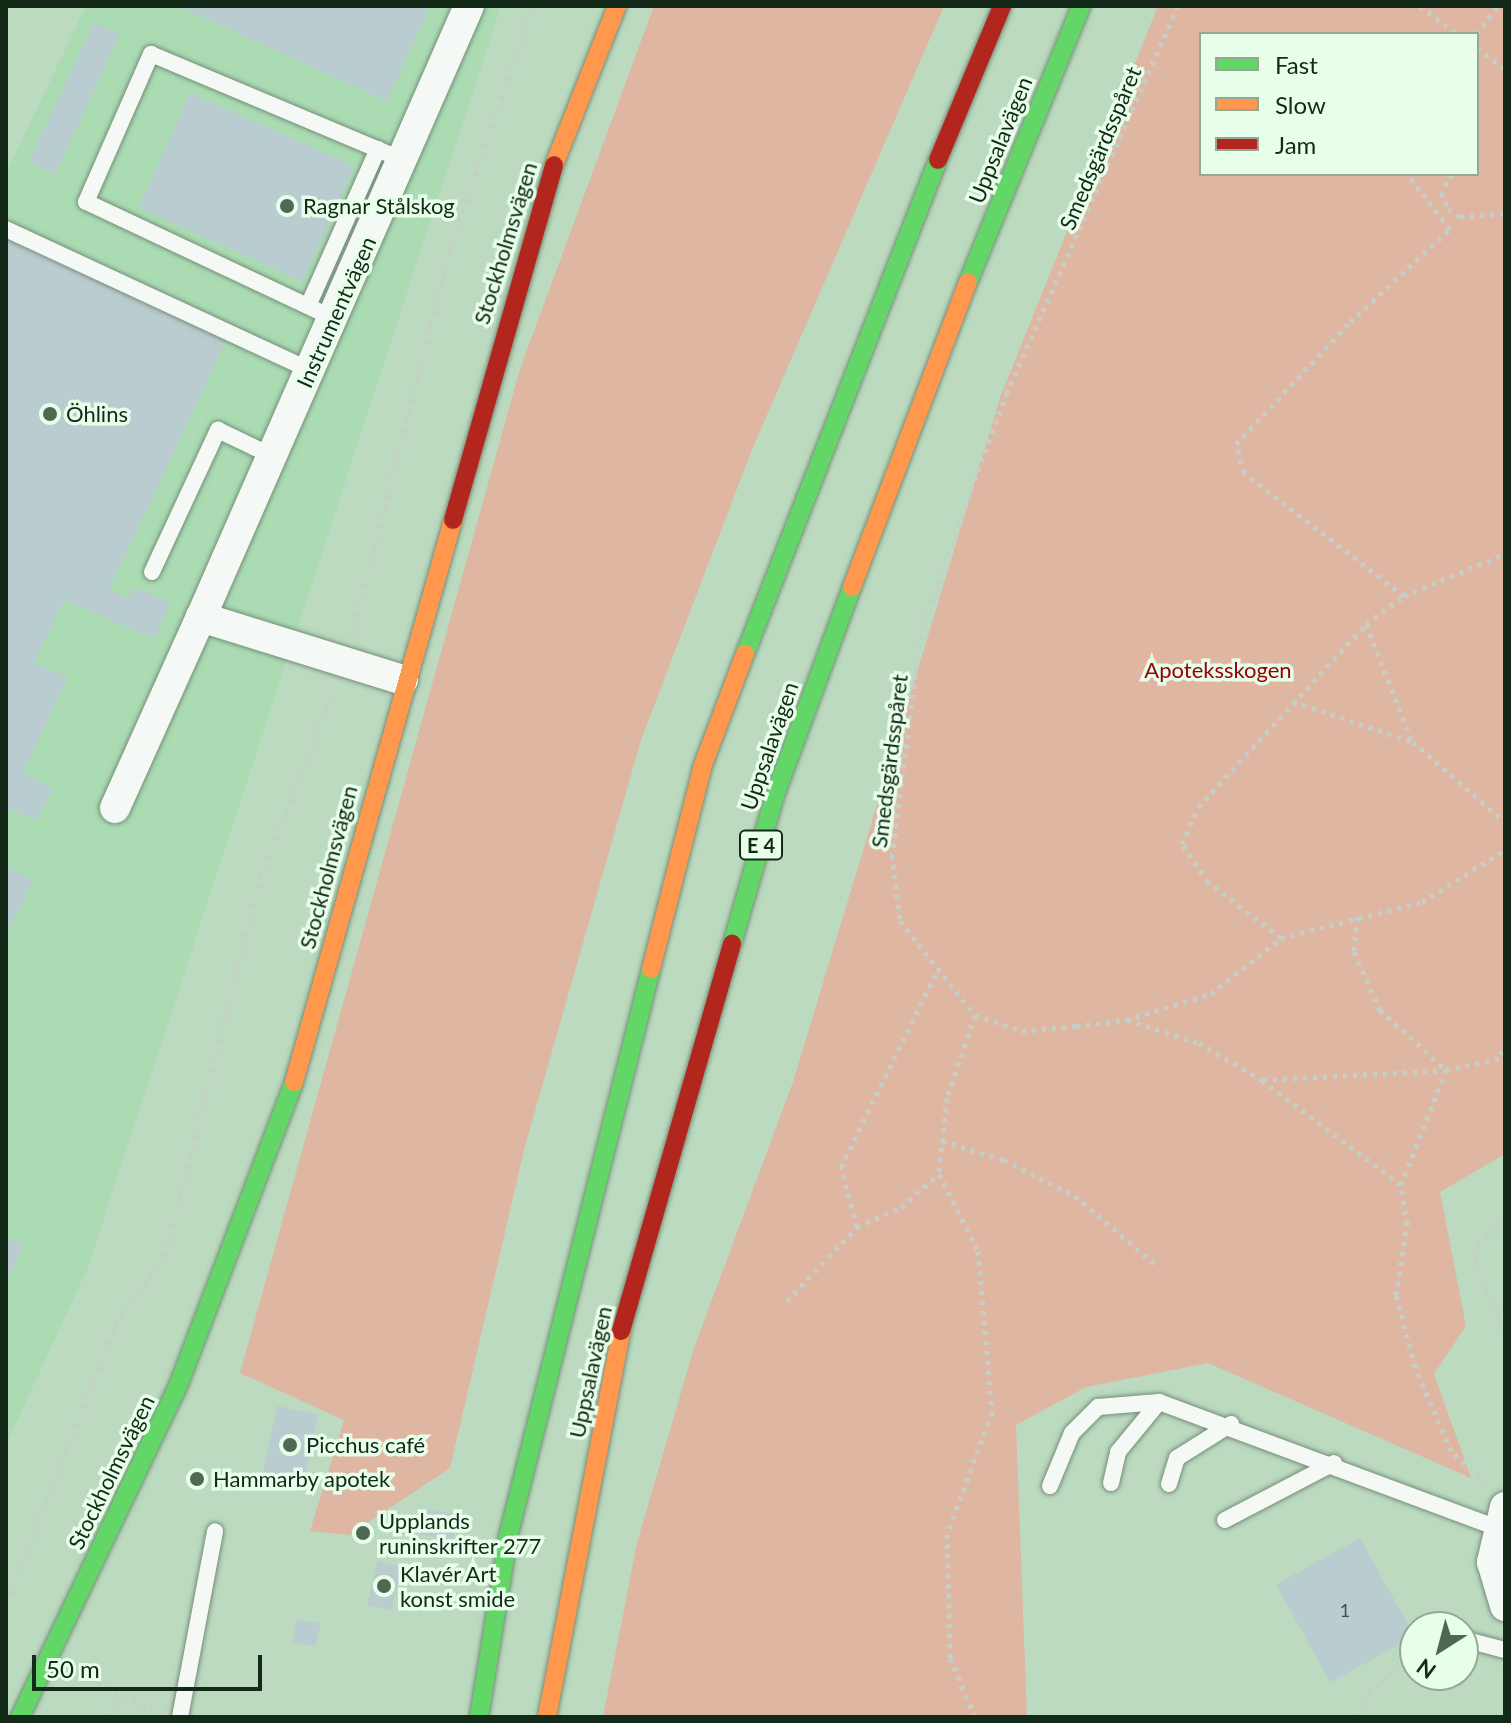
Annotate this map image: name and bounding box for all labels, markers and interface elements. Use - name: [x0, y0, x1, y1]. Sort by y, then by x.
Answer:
- legend: [1199, 32, 1479, 176]
- text: Fast: [1275, 50, 1318, 79]
- street label: Smedsgärdsspåret: [1054, 62, 1146, 234]
- street label: Uppsalavägen: [963, 73, 1037, 207]
- text: Slow: [1275, 90, 1326, 119]
- text: Jam: [1275, 130, 1316, 159]
- street label: Stockholmsvägen: [468, 159, 542, 327]
- place label: Ragnar Stålskog: [303, 193, 455, 219]
- marker: Ragnar Stålskog: [278, 197, 296, 215]
- street label: Instrumentvägen: [291, 232, 381, 392]
- place label: Öhlins: [66, 401, 128, 427]
- marker: Öhlins: [41, 405, 59, 423]
- park label: Apoteksskogen: [1144, 657, 1292, 683]
- street label: Smedsgärdsspåret: [865, 673, 913, 849]
- street label: Uppsalavägen: [735, 678, 803, 814]
- street label: Stockholmsvägen: [294, 782, 362, 952]
- road number: E 4: [739, 829, 783, 861]
- street label: Uppsalavägen: [563, 1304, 617, 1440]
- street label: Stockholmsvägen: [62, 1391, 160, 1553]
- place label: Picchus café: [306, 1432, 425, 1458]
- marker: Picchus café: [281, 1436, 299, 1454]
- place label: Hammarby apotek: [213, 1466, 391, 1492]
- marker: Hammarby apotek: [188, 1470, 206, 1488]
- place label: Upplands runinskrifter 277: [379, 1507, 542, 1558]
- marker: Upplands runinskrifter 277: [354, 1524, 372, 1542]
- place label: Klavér Art konst smide: [400, 1560, 515, 1612]
- marker: Klavér Art konst smide: [375, 1577, 393, 1595]
- house number: 1: [1340, 1599, 1350, 1621]
- north arrow: [1399, 1611, 1479, 1691]
- scale bar: [36, 1639, 266, 1689]
- text: N: [1411, 1653, 1441, 1685]
- text: 50 m: [46, 1654, 100, 1683]

